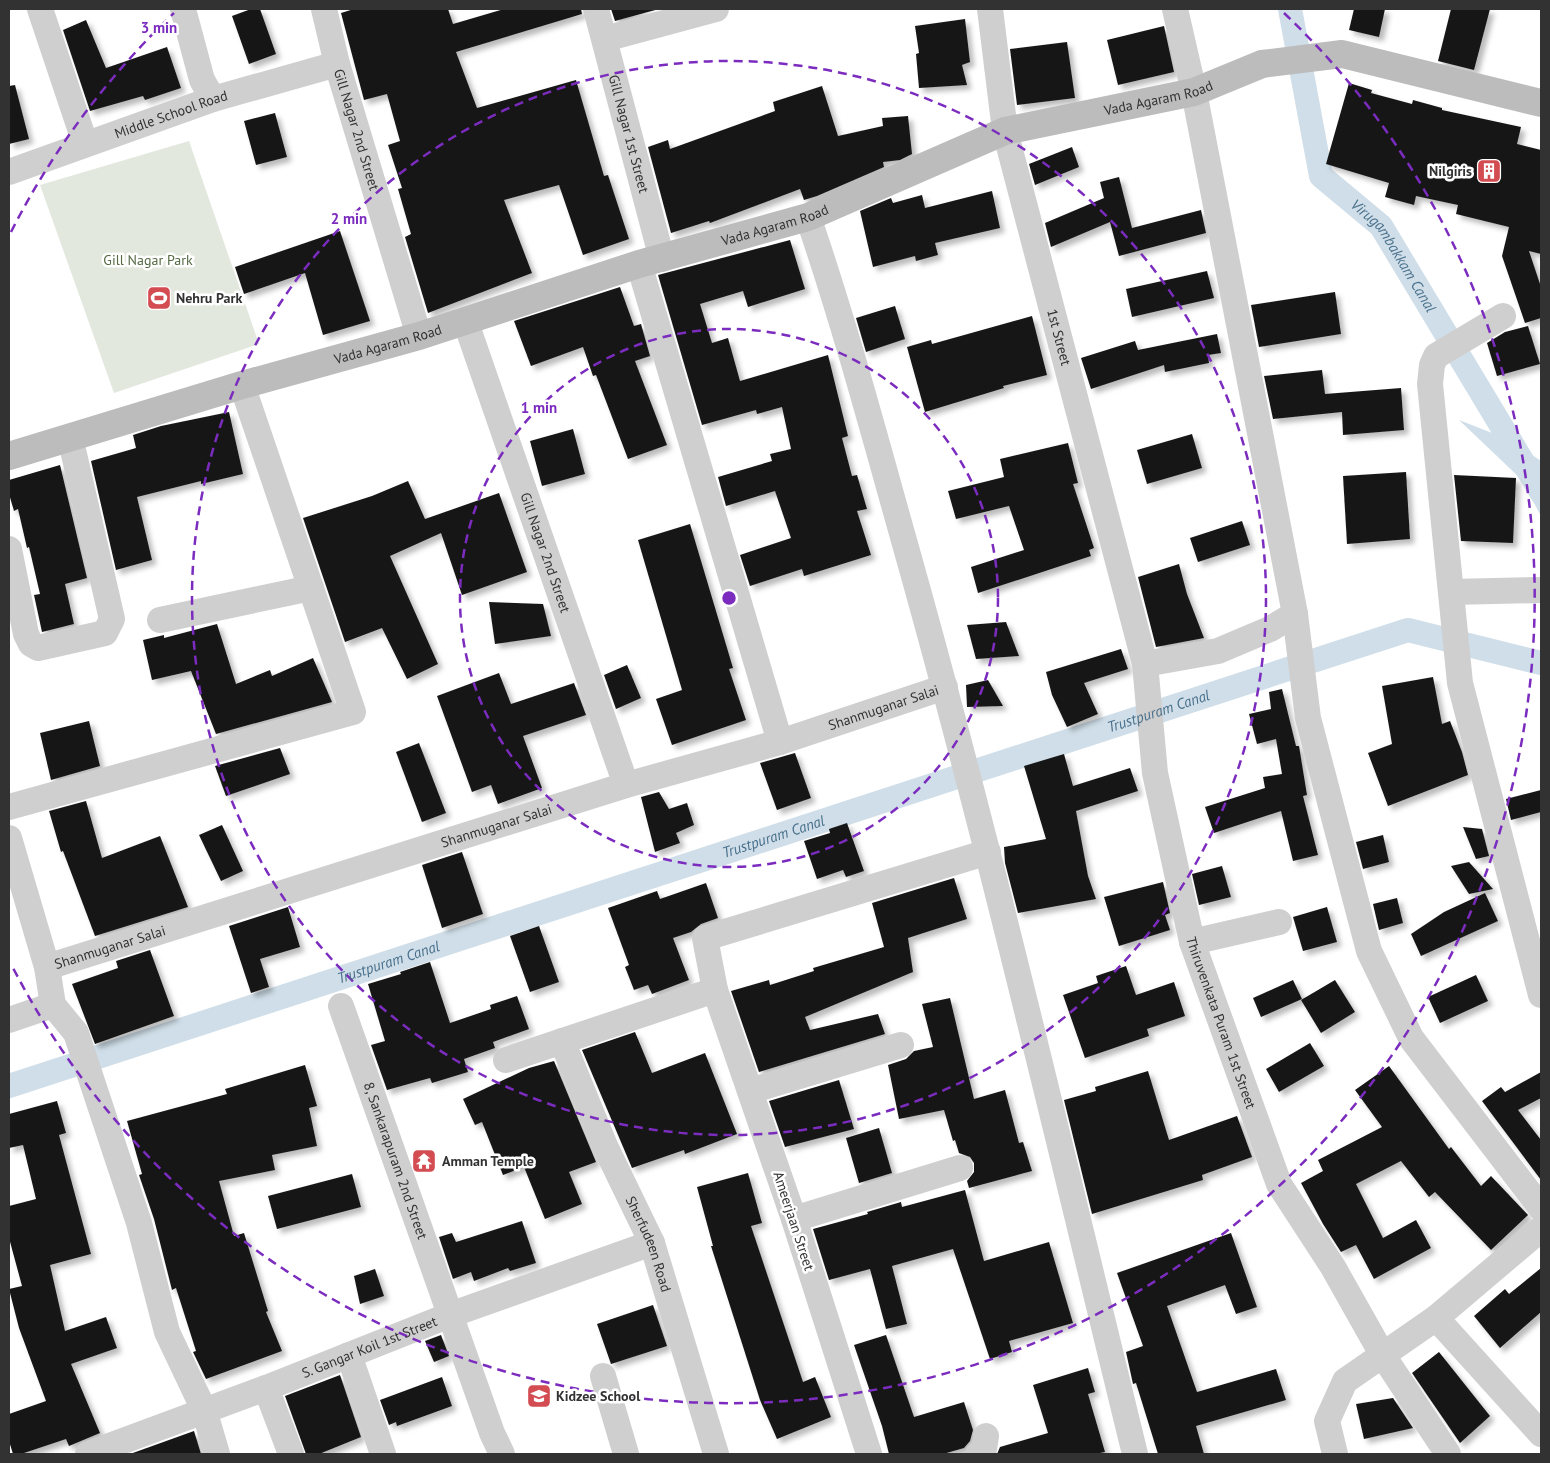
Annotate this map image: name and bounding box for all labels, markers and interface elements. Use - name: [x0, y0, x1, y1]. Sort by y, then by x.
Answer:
- text: 3 min: [141, 18, 177, 37]
- street label: Gill Nagar 2nd Street: [330, 67, 384, 193]
- street label: Gill Nagar 1st Street: [605, 73, 653, 195]
- street label: Vada Agaram Road: [1102, 76, 1215, 120]
- street label: Middle School Road: [112, 86, 230, 143]
- building icon: Nilgiris: [1476, 158, 1502, 184]
- place label: Nilgiris: [1429, 162, 1472, 180]
- water label: Virugambakkam Canal: [1347, 195, 1441, 316]
- street label: Vada Agaram Road: [718, 200, 831, 250]
- text: 2 min: [331, 209, 367, 228]
- park label: Gill Nagar Park: [103, 251, 193, 269]
- sports icon: Nehru Park: [146, 285, 172, 311]
- place label: Nehru Park: [176, 289, 242, 307]
- street label: 1st Street: [1043, 307, 1075, 368]
- street label: Vada Agaram Road: [331, 320, 444, 368]
- text: 1 min: [521, 398, 557, 417]
- street label: Gill Nagar 2nd Street: [516, 490, 575, 615]
- centre of rings: [720, 589, 738, 607]
- street label: Shanmuganar Salai: [826, 681, 941, 734]
- water label: Trustpuram Canal: [1105, 685, 1212, 736]
- street label: Shanmuganar Salai: [439, 800, 554, 852]
- water label: Trustpuram Canal: [720, 811, 827, 862]
- street label: Shanmuganar Salai: [52, 921, 168, 973]
- street label: Thiruvenkata Puram 1st Street: [1182, 935, 1260, 1111]
- water label: Trustpuram Canal: [335, 936, 442, 987]
- street label: 8, Sankarapuram 2nd Street: [360, 1080, 432, 1242]
- temple icon: Amman Temple: [411, 1148, 437, 1174]
- place label: Amman Temple: [442, 1152, 534, 1170]
- street label: Ameerjaan Street: [769, 1169, 819, 1273]
- street label: Sherfudeen Road: [622, 1193, 675, 1294]
- street label: S. Gangar Koil 1st Street: [299, 1312, 440, 1382]
- school or university icon: Kidzee School: [526, 1383, 552, 1409]
- place label: Kidzee School: [556, 1387, 641, 1405]

